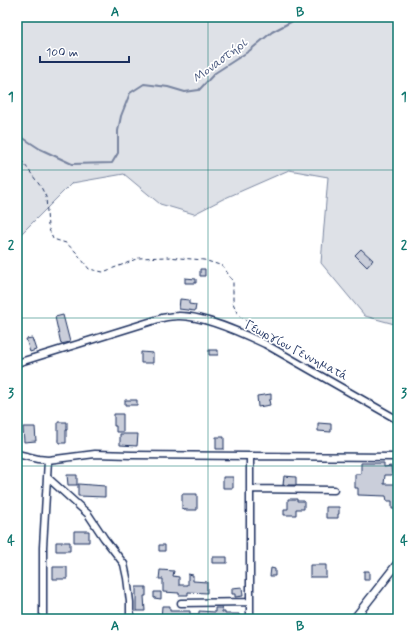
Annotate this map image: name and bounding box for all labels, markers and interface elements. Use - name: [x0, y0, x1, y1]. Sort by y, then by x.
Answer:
- text: A: [111, 4, 119, 21]
- text: B: [296, 4, 305, 21]
- water label: Μοναστήρι: [189, 34, 252, 87]
- scale bar: [40, 38, 129, 64]
- text: 100 m: [46, 45, 78, 61]
- text: 1: [8, 89, 14, 106]
- text: 1: [401, 89, 407, 106]
- text: 2: [8, 237, 15, 254]
- text: 2: [401, 237, 408, 254]
- street label: Γεωργίου Γεννηματά: [242, 317, 350, 385]
- text: 3: [8, 385, 14, 402]
- text: 3: [401, 385, 407, 402]
- text: 4: [7, 533, 15, 550]
- text: 4: [400, 533, 408, 550]
- text: A: [111, 618, 119, 635]
- text: B: [296, 618, 305, 635]

